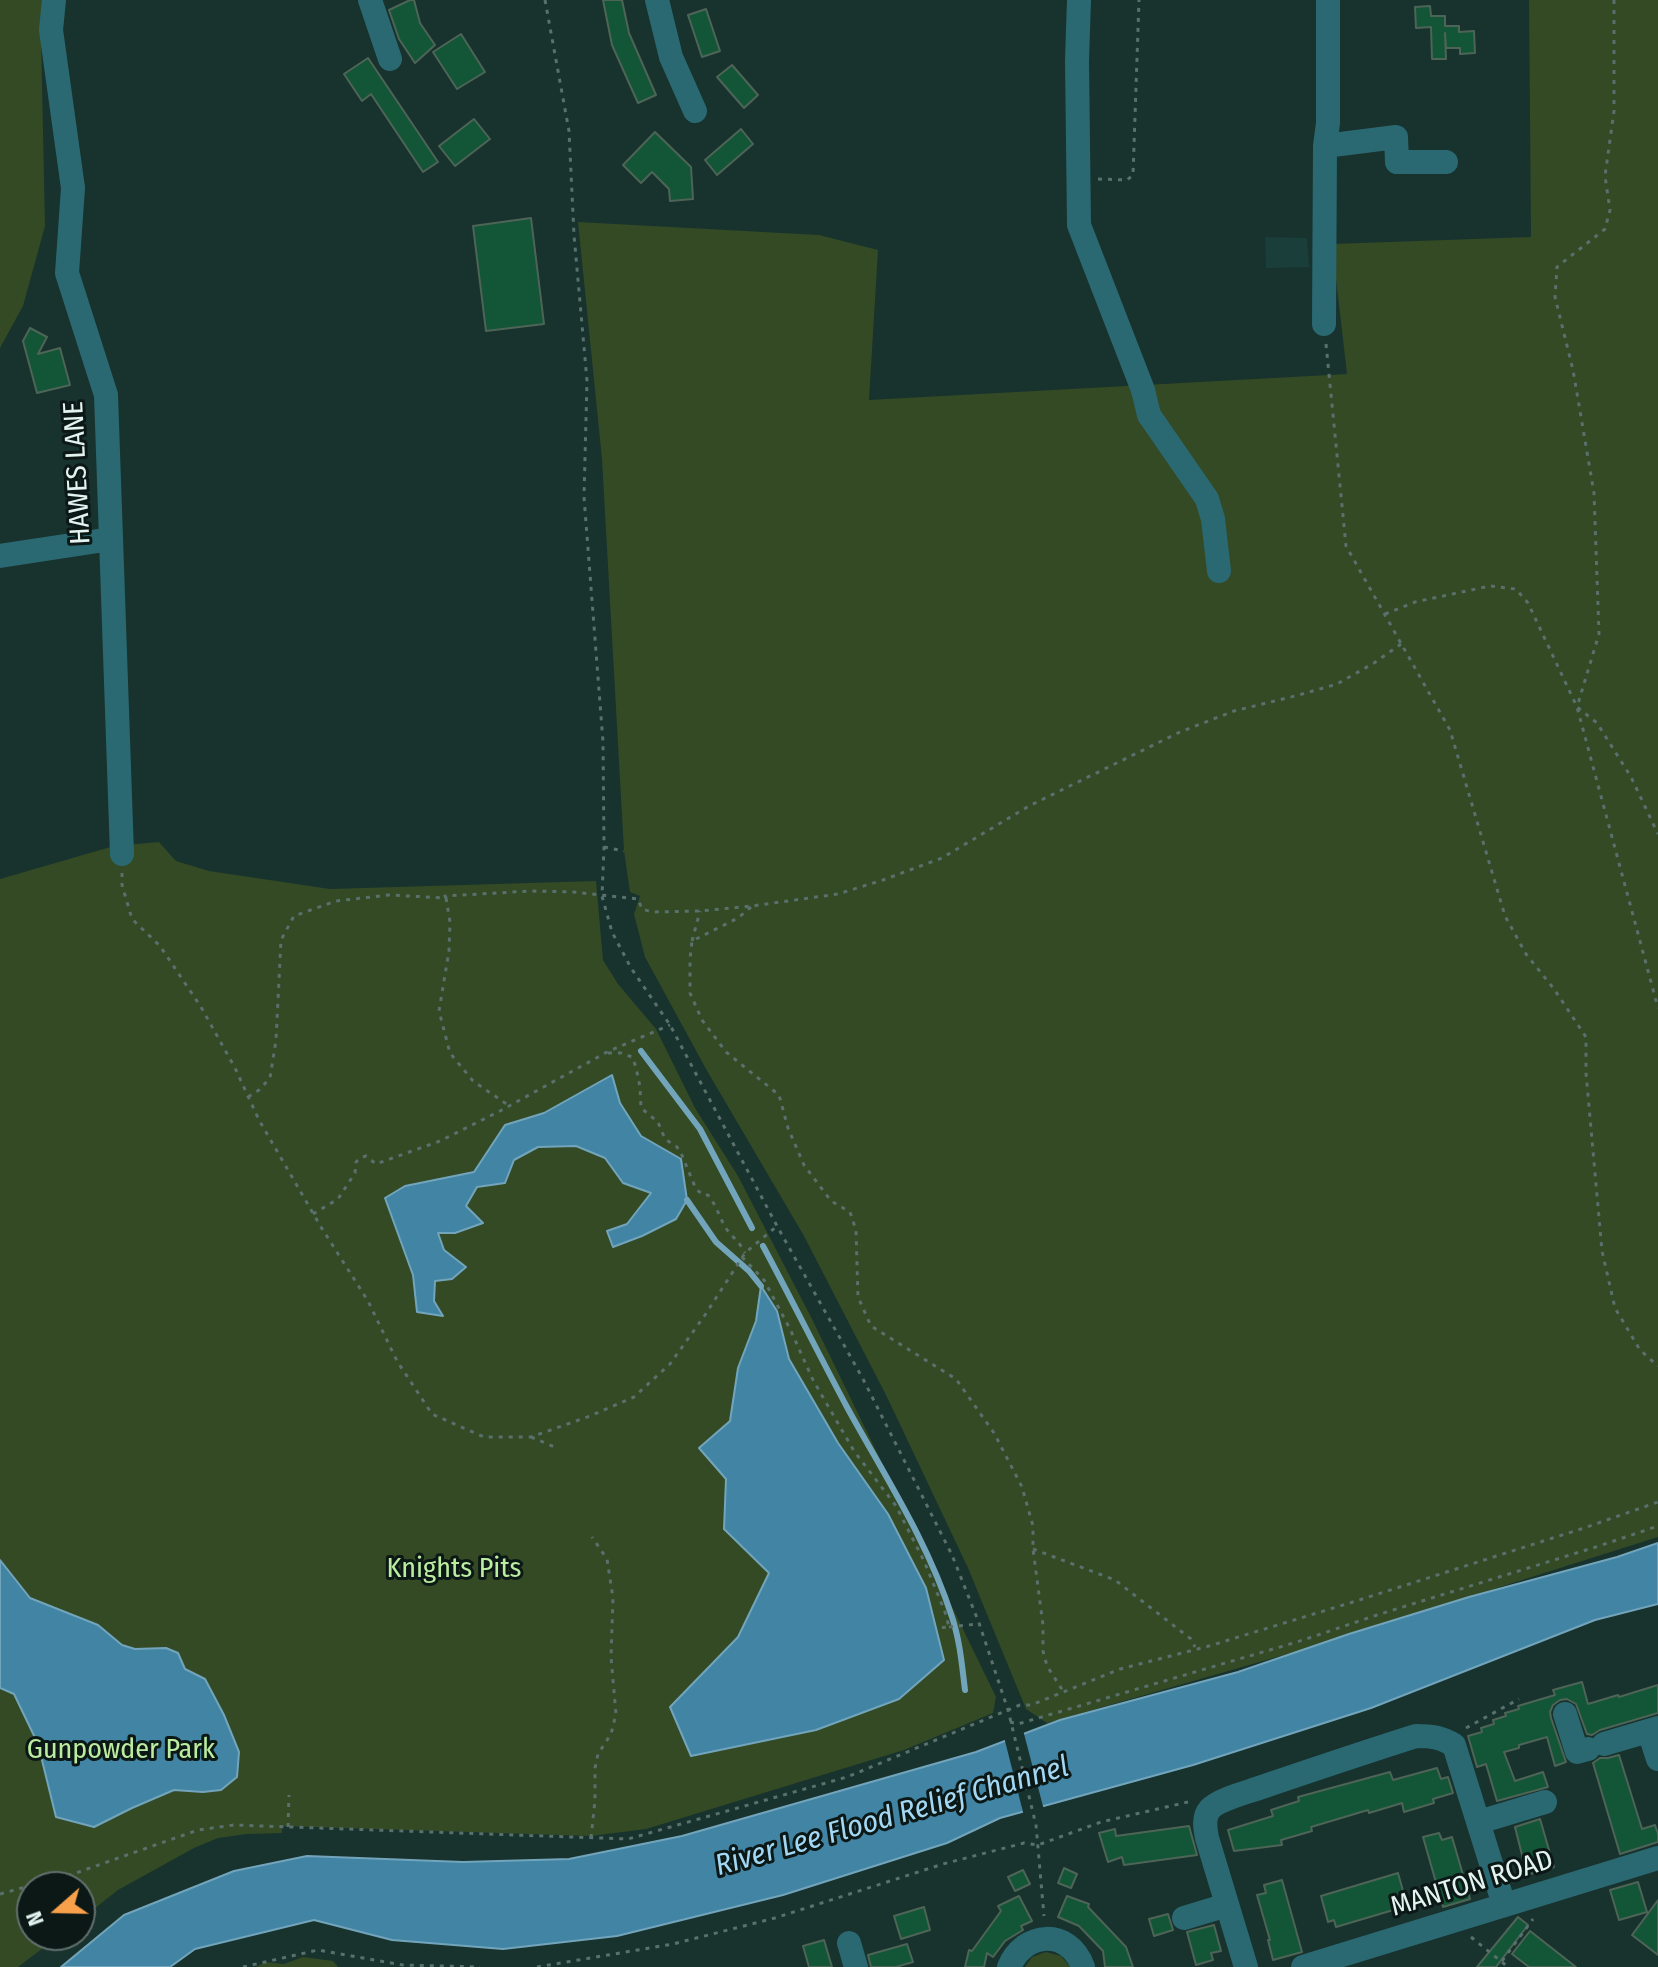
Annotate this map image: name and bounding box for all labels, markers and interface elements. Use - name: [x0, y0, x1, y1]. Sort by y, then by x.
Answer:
- street label: HAWES LANE: [57, 401, 99, 545]
- park label: Knights Pits: [386, 1552, 522, 1586]
- park label: Gunpowder Park: [27, 1733, 215, 1767]
- water label: River Lee Flood Relief Channel: [711, 1749, 1073, 1885]
- street label: MANTON ROAD: [1387, 1843, 1557, 1925]
- north arrow: [16, 1871, 96, 1951]
- text: N: [20, 1908, 50, 1930]

